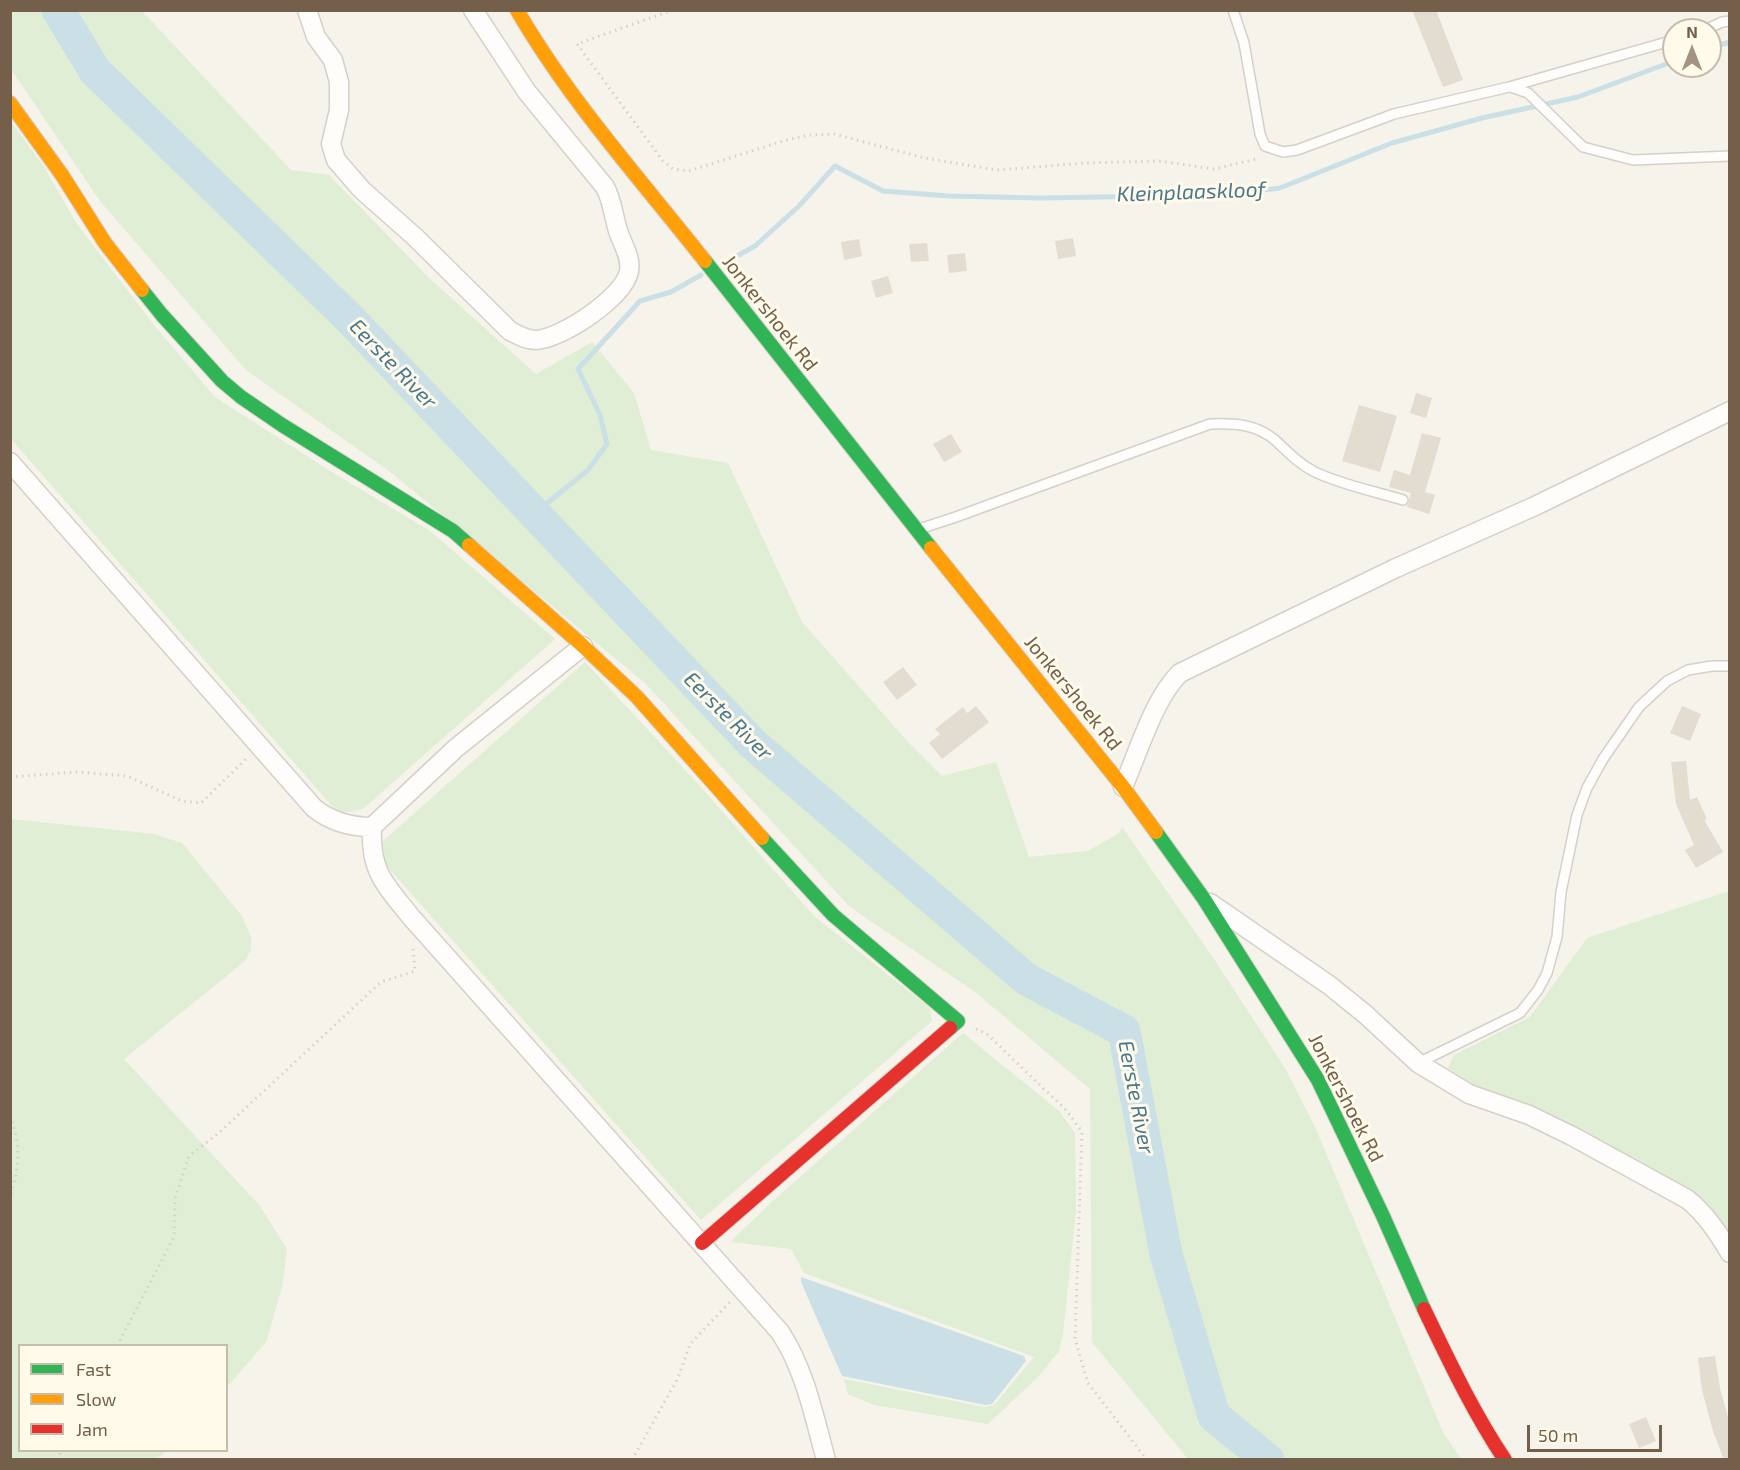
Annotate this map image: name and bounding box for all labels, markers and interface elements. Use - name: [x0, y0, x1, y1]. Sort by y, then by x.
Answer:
- north arrow: [1662, 18, 1722, 78]
- text: N: [1686, 22, 1698, 41]
- water label: Kleinplaaskloof: [1116, 177, 1266, 207]
- street label: Jonkershoek Rd: [717, 250, 823, 376]
- water label: Eerste River: [344, 314, 442, 414]
- street label: Jonkershoek Rd: [1019, 631, 1127, 755]
- water label: Eerste River: [679, 667, 777, 765]
- street label: Jonkershoek Rd: [1303, 1030, 1389, 1166]
- water label: Eerste River: [1113, 1038, 1159, 1156]
- legend: [18, 1344, 228, 1452]
- text: Fast: [76, 1358, 111, 1380]
- text: Slow: [76, 1388, 116, 1410]
- scale bar: [1530, 1413, 1665, 1451]
- text: Jam: [76, 1418, 108, 1440]
- text: 50 m: [1538, 1424, 1578, 1446]

